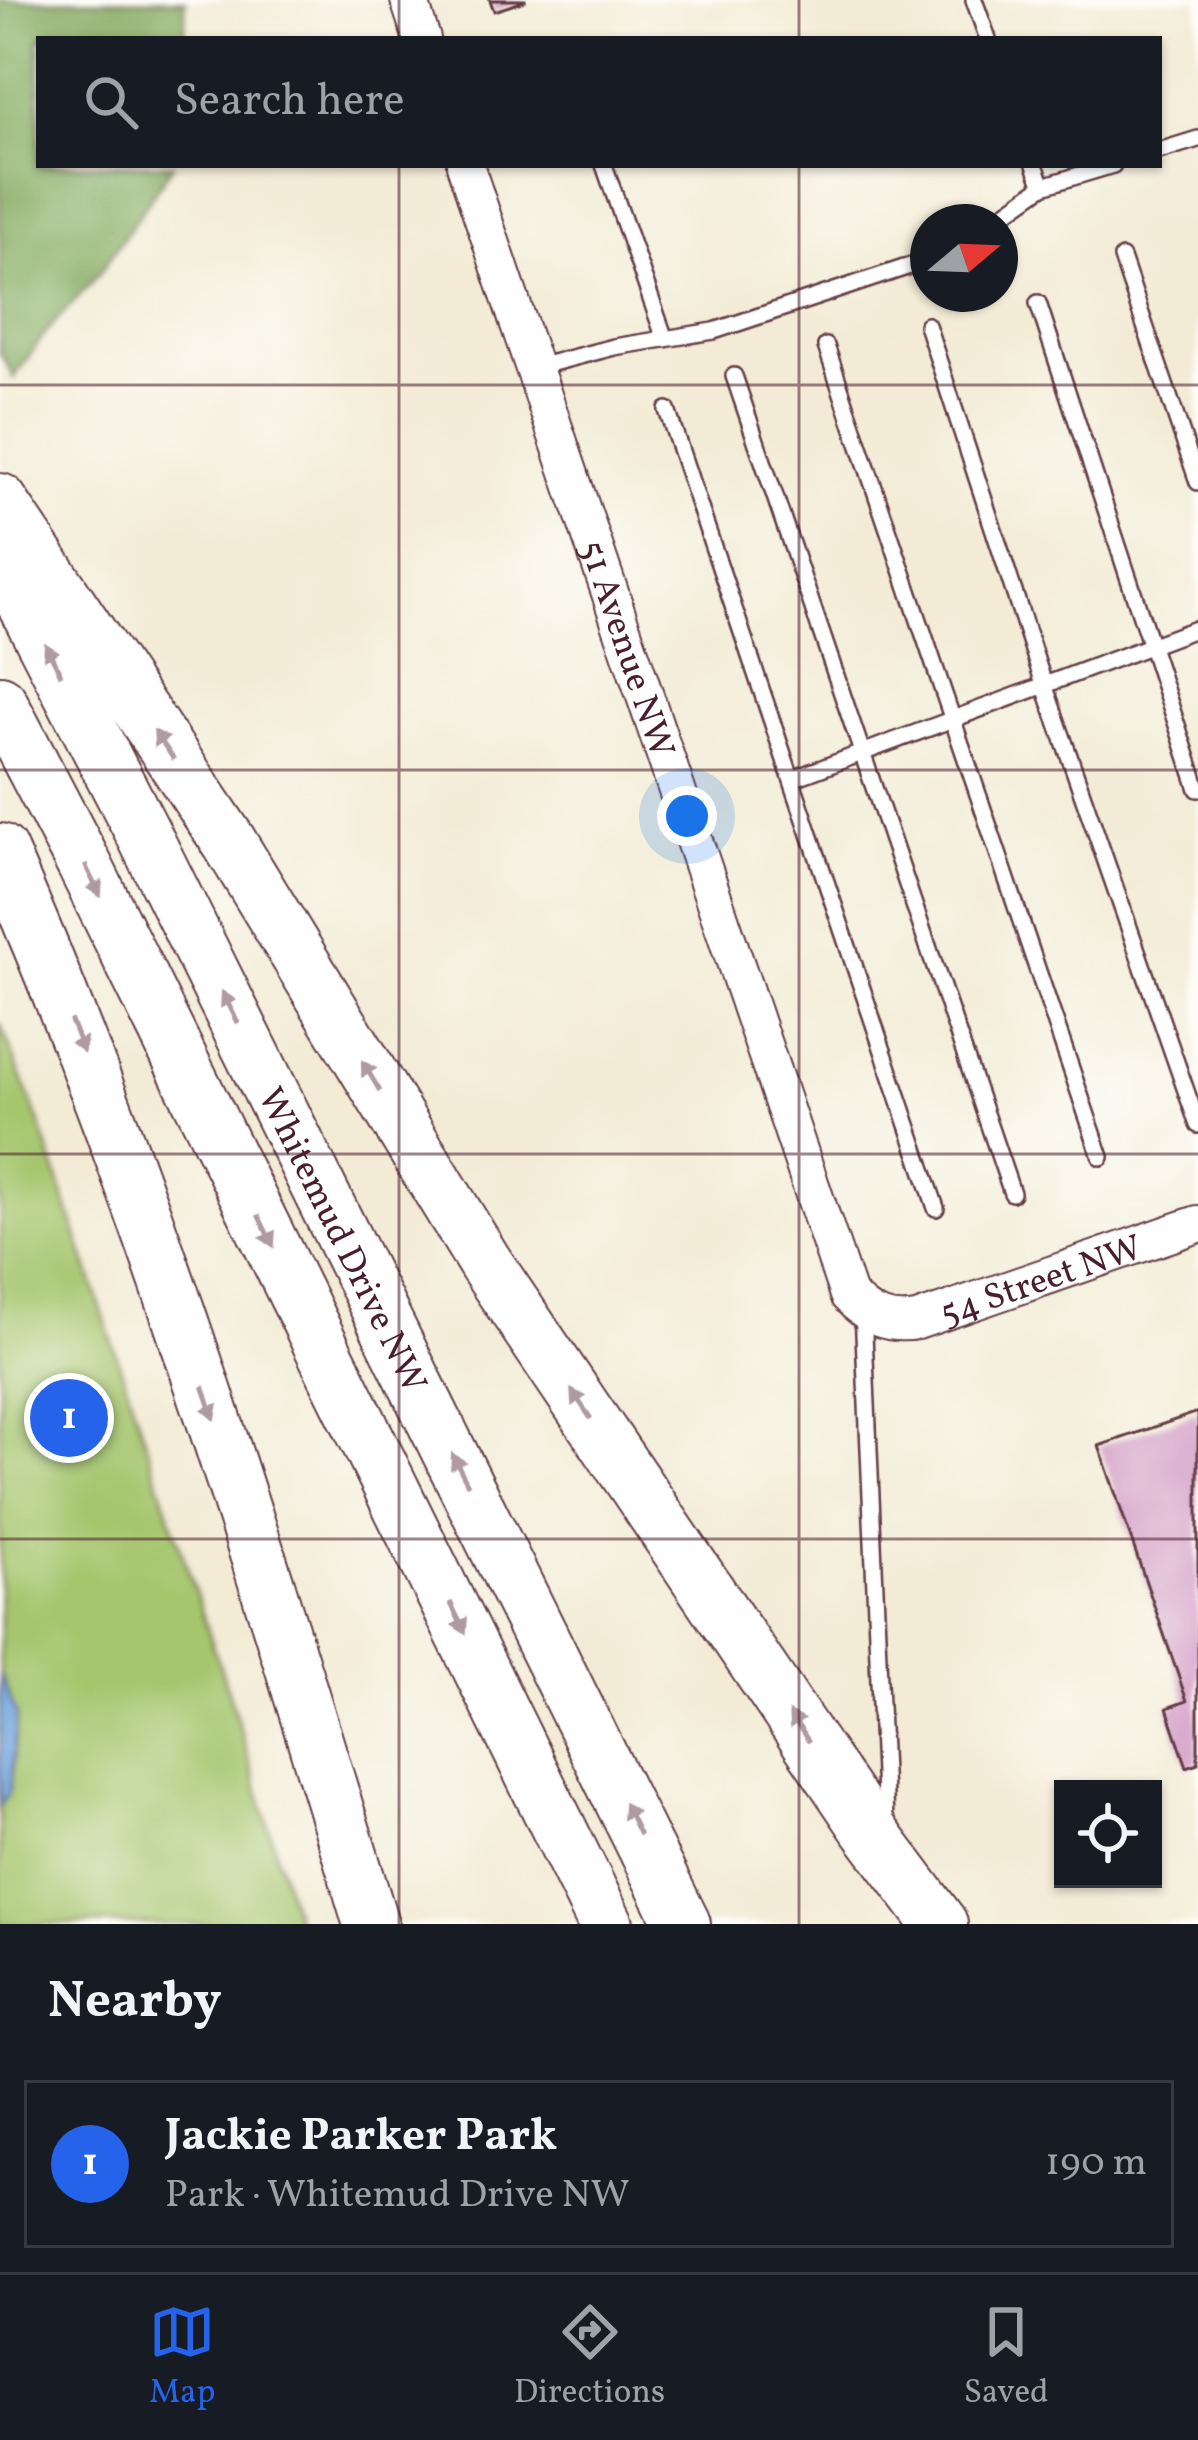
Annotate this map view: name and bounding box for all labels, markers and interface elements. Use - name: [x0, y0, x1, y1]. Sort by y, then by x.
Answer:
- search box: [36, 36, 1162, 168]
- icon: search: [78, 69, 144, 135]
- text: Search here: [174, 71, 405, 134]
- north arrow: [910, 204, 1018, 312]
- street label: 51 Avenue NW: [565, 534, 685, 765]
- one-way arrow: [43, 642, 64, 677]
- one-way arrow: [153, 729, 176, 762]
- your location: [657, 786, 717, 846]
- one-way arrow: [83, 864, 103, 899]
- one-way arrow: [220, 990, 240, 1024]
- one-way arrow: [68, 1019, 87, 1055]
- one-way arrow: [361, 1059, 382, 1093]
- street label: Whitemud Drive NW: [244, 1080, 437, 1402]
- one-way arrow: [256, 1213, 276, 1248]
- street label: 54 Street NW: [934, 1224, 1149, 1340]
- pin: 1: [30, 1373, 108, 1463]
- one-way arrow: [201, 1385, 219, 1421]
- one-way arrow: [570, 1388, 592, 1421]
- one-way arrow: [451, 1452, 471, 1486]
- one-way arrow: [448, 1600, 468, 1635]
- one-way arrow: [788, 1711, 811, 1744]
- map controls: [1054, 1780, 1162, 1888]
- button: locate: [1054, 1780, 1162, 1888]
- one-way arrow: [622, 1801, 642, 1836]
- text: Nearby: [48, 1967, 222, 2038]
- text: Jackie Parker Park: [165, 2106, 557, 2169]
- text: 1: [82, 2137, 98, 2191]
- text: 190 m: [1045, 2137, 1147, 2191]
- text: Park · Whitemud Drive NW: [165, 2169, 630, 2223]
- tab: Map: [149, 2299, 215, 2417]
- tab: Directions: [514, 2299, 665, 2417]
- tab: Saved: [964, 2299, 1049, 2417]

